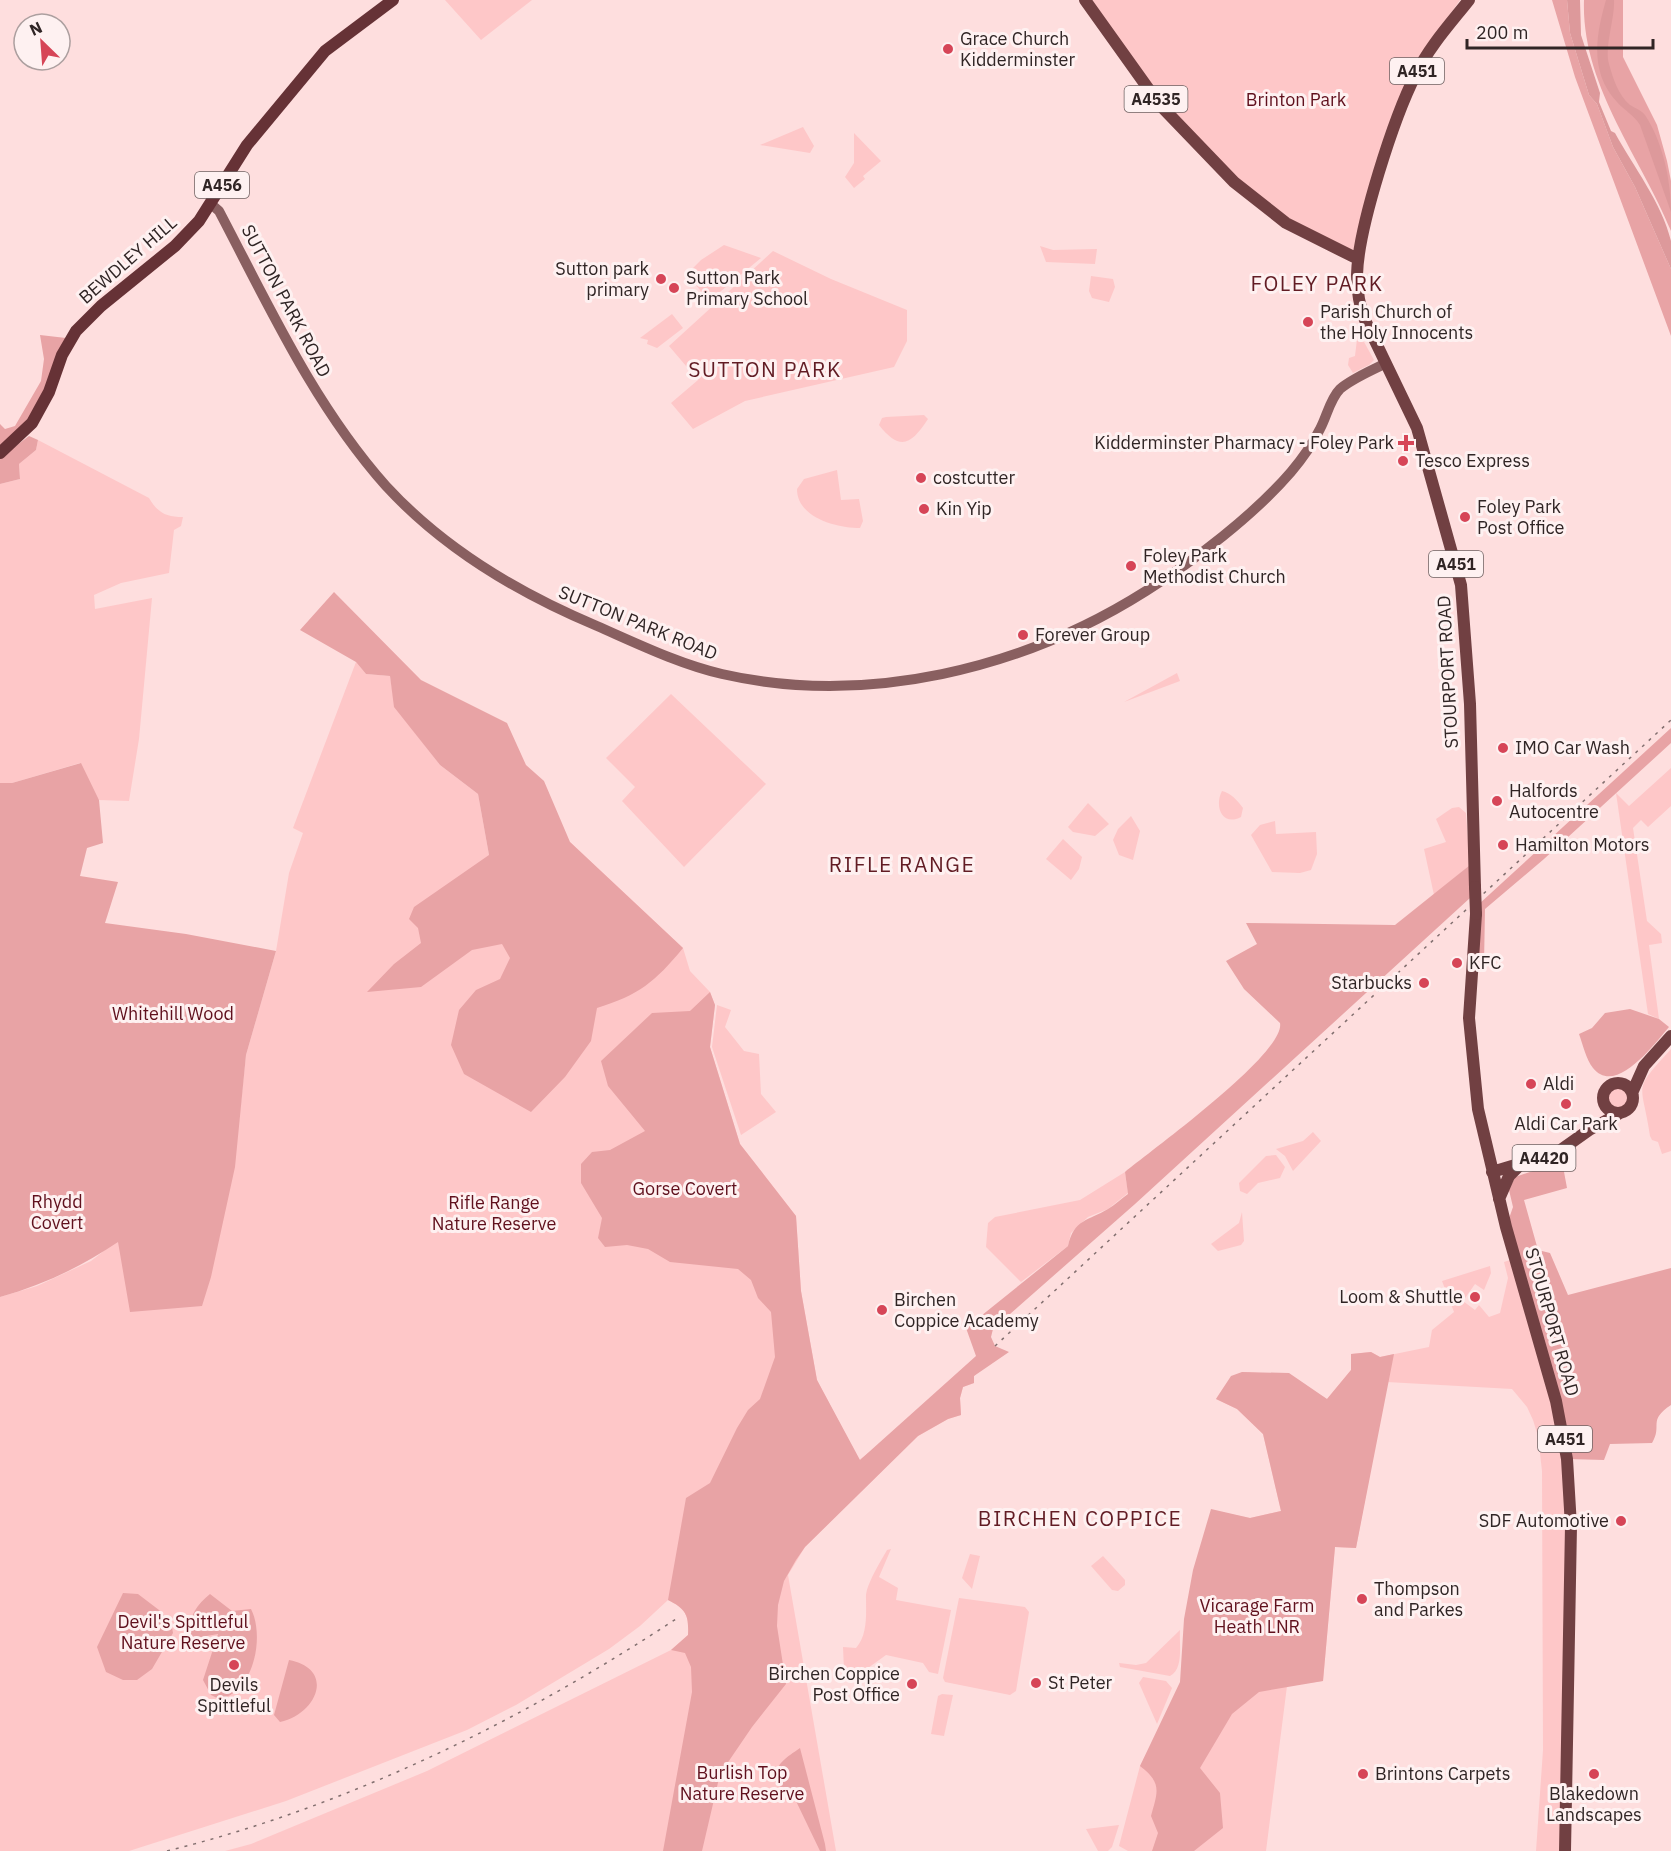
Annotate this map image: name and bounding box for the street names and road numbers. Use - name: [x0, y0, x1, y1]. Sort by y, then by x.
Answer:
- road number: A451: [1390, 58, 1444, 84]
- road number: A4535: [1124, 86, 1188, 112]
- road number: A456: [195, 172, 249, 198]
- street label: BEWDLEY HILL: [74, 211, 181, 308]
- street label: SUTTON PARK ROAD: [237, 221, 336, 381]
- road number: A451: [1429, 551, 1483, 577]
- street label: SUTTON PARK ROAD: [555, 580, 721, 665]
- street label: STOURPORT ROAD: [1432, 595, 1463, 749]
- road number: A4420: [1512, 1145, 1576, 1171]
- street label: STOURPORT ROAD: [1520, 1245, 1585, 1399]
- road number: A451: [1538, 1426, 1592, 1452]

